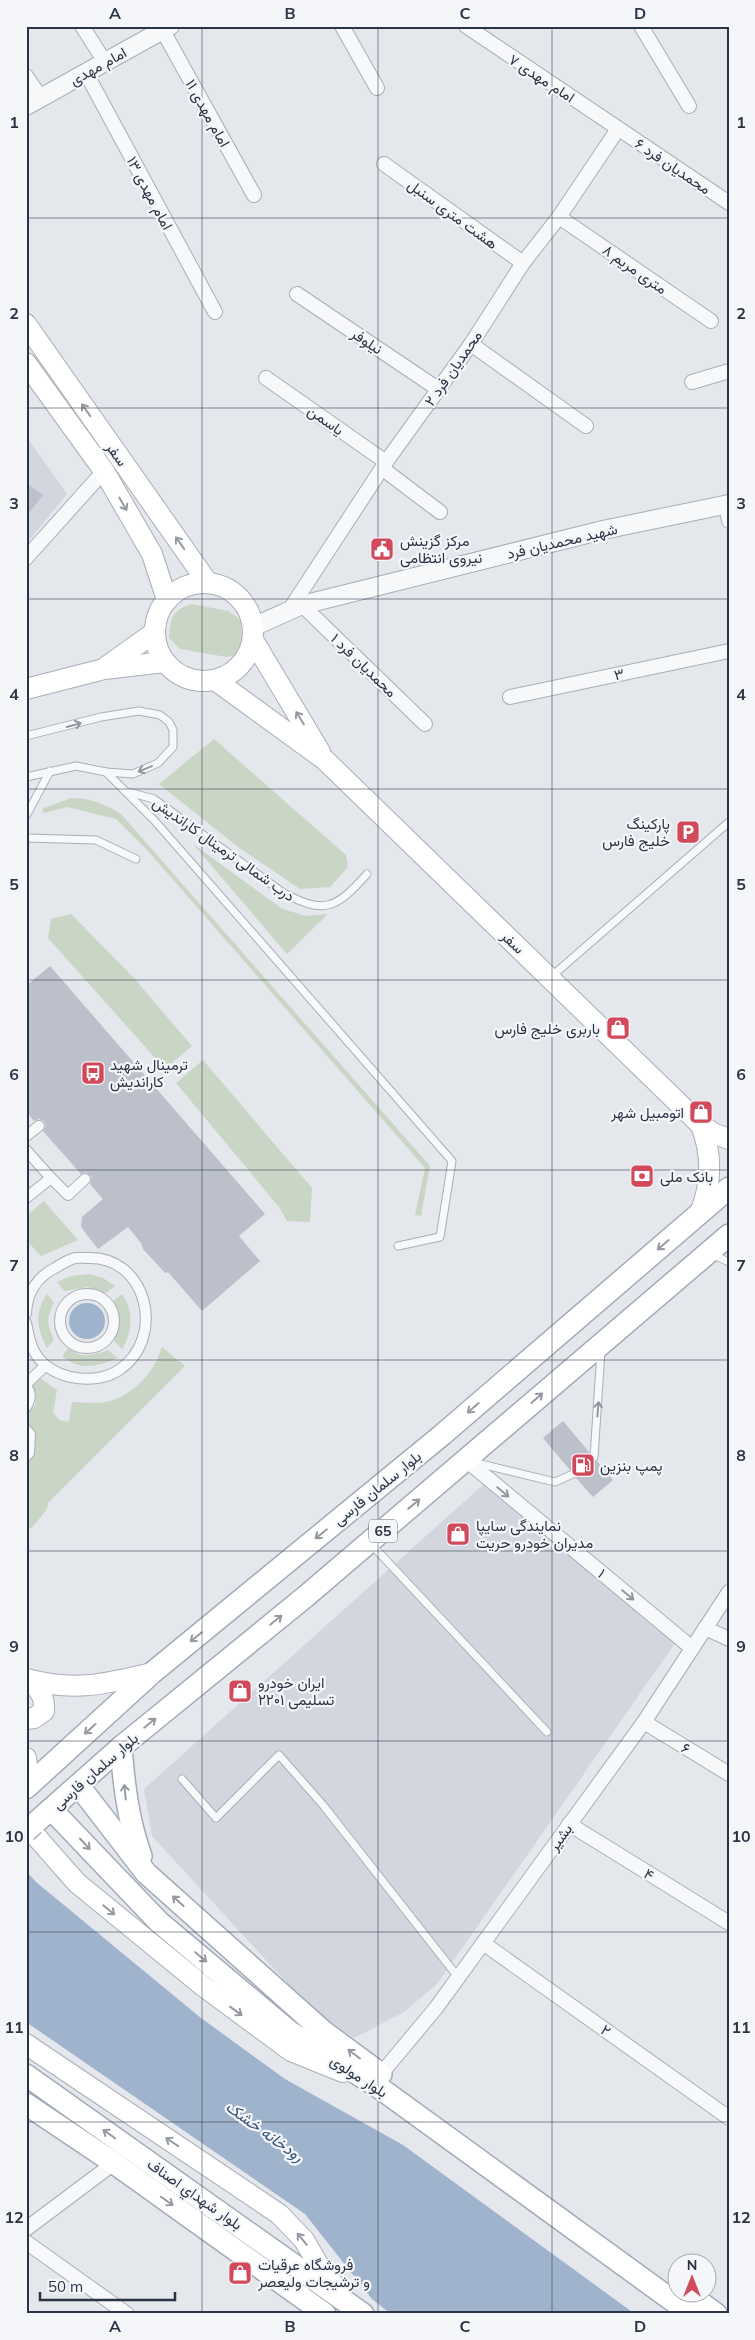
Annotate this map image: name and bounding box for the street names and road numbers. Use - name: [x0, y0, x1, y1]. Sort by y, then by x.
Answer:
- street label: امام مهدی: [66, 43, 130, 90]
- street label: ۷ امام مهدی: [505, 50, 579, 107]
- street label: ۱۱ امام مهدی: [181, 76, 234, 151]
- street label: ۶ محمدیان فرد: [631, 134, 715, 198]
- street label: ۱۳ امام مهدی: [122, 153, 177, 233]
- street label: هشت متری سنبل: [404, 175, 502, 254]
- street label: ۸ متری مریم: [599, 240, 671, 299]
- street label: نیلوفر: [347, 323, 386, 358]
- street label: ۲ محمدیان فرد: [420, 327, 486, 409]
- street label: یاسمن: [304, 401, 348, 440]
- street label: سفر: [101, 437, 132, 470]
- street label: شهید محمدیان فرد: [505, 519, 619, 563]
- street label: ۱ محمدیان فرد: [327, 629, 401, 701]
- street label: ۳: [612, 664, 626, 684]
- street label: درب شمالی ترمینال کاراندیش: [149, 793, 299, 906]
- street label: سفر: [497, 926, 529, 958]
- street label: بلوار سلمان فارسی: [329, 1447, 426, 1530]
- road number: 65: [369, 1520, 397, 1542]
- street label: ۱: [594, 1564, 610, 1582]
- street label: بلوار سلمان فارسی: [48, 1728, 143, 1814]
- street label: ۶: [678, 1738, 694, 1758]
- street label: بشیر: [543, 1820, 576, 1855]
- street label: ۴: [640, 1864, 658, 1885]
- street label: ۲: [597, 2020, 615, 2040]
- street label: بلوار مولوی: [326, 2050, 391, 2102]
- street label: بلوار شهداي اصناف: [142, 2154, 246, 2237]

